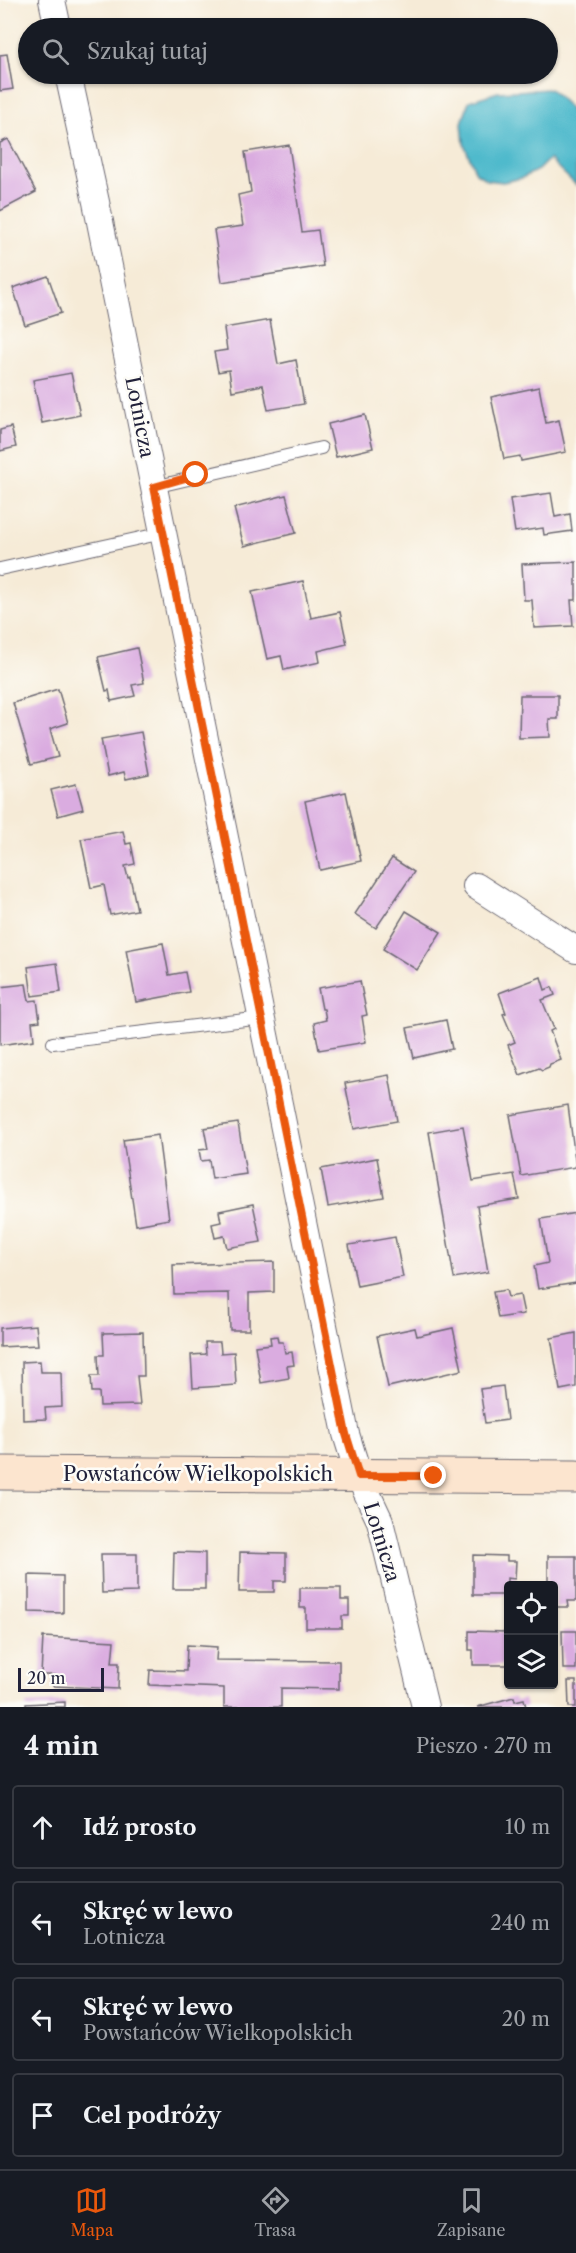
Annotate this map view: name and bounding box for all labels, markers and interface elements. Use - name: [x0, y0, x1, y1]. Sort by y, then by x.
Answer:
- search box: [18, 18, 558, 84]
- icon: search: [39, 35, 72, 68]
- text: Szukaj tutaj: [87, 38, 208, 65]
- street label: Lotnicza: [120, 374, 160, 460]
- route start: [182, 461, 208, 487]
- street label: Powstańców Wielkopolskich: [63, 1462, 333, 1486]
- route end: [420, 1462, 446, 1488]
- street label: Lotnicza: [358, 1499, 406, 1585]
- map controls: [504, 1581, 558, 1689]
- button: locate: [504, 1581, 558, 1635]
- button: layers: [504, 1635, 558, 1689]
- scale bar: [18, 1665, 104, 1692]
- text: 20 m: [27, 1668, 66, 1688]
- text: 4 min: [24, 1730, 99, 1762]
- text: Pieszo · 270 m: [416, 1734, 552, 1758]
- icon: ahead: [26, 1811, 59, 1844]
- text: Idź prosto: [83, 1814, 197, 1841]
- text: 10 m: [505, 1815, 550, 1839]
- text: Skręć w lewo: [83, 1898, 233, 1925]
- icon: left: [26, 1907, 59, 1940]
- text: 240 m: [490, 1911, 550, 1935]
- text: Lotnicza: [83, 1925, 165, 1949]
- text: Skręć w lewo: [83, 1994, 233, 2021]
- icon: left: [26, 2003, 59, 2036]
- text: 20 m: [502, 2007, 550, 2031]
- text: Powstańców Wielkopolskich: [83, 2021, 353, 2045]
- icon: arrive: [26, 2099, 59, 2132]
- text: Cel podróży: [83, 2102, 221, 2129]
- tab: Mapa: [71, 2184, 113, 2240]
- tab: Trasa: [254, 2184, 296, 2240]
- tab: Zapisane: [437, 2184, 505, 2240]

